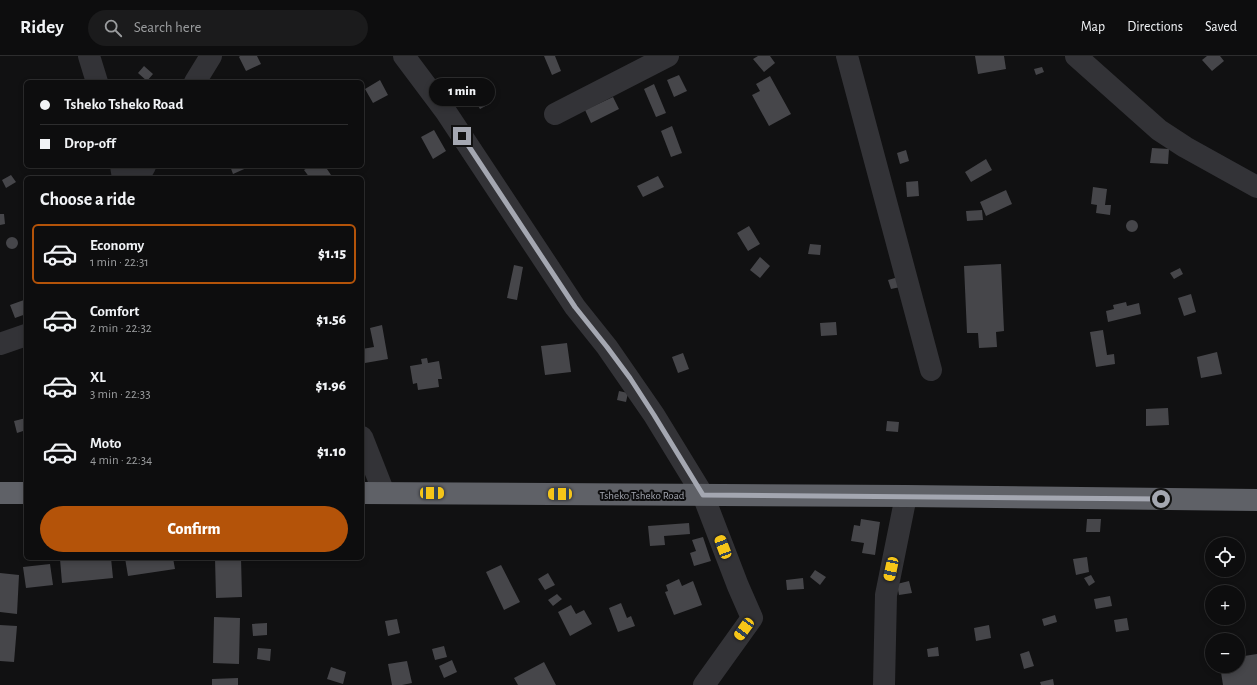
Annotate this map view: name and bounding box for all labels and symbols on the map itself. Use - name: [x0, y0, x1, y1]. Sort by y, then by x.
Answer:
- callout: 1 min: [429, 78, 495, 106]
- route end: [453, 127, 471, 145]
- car: [420, 487, 444, 499]
- car: [548, 488, 572, 500]
- street label: Tsheko Tsheko Road: [599, 490, 685, 501]
- route start: [1152, 490, 1170, 508]
- car: [713, 534, 733, 560]
- car: [883, 556, 899, 582]
- car: [732, 616, 756, 642]

